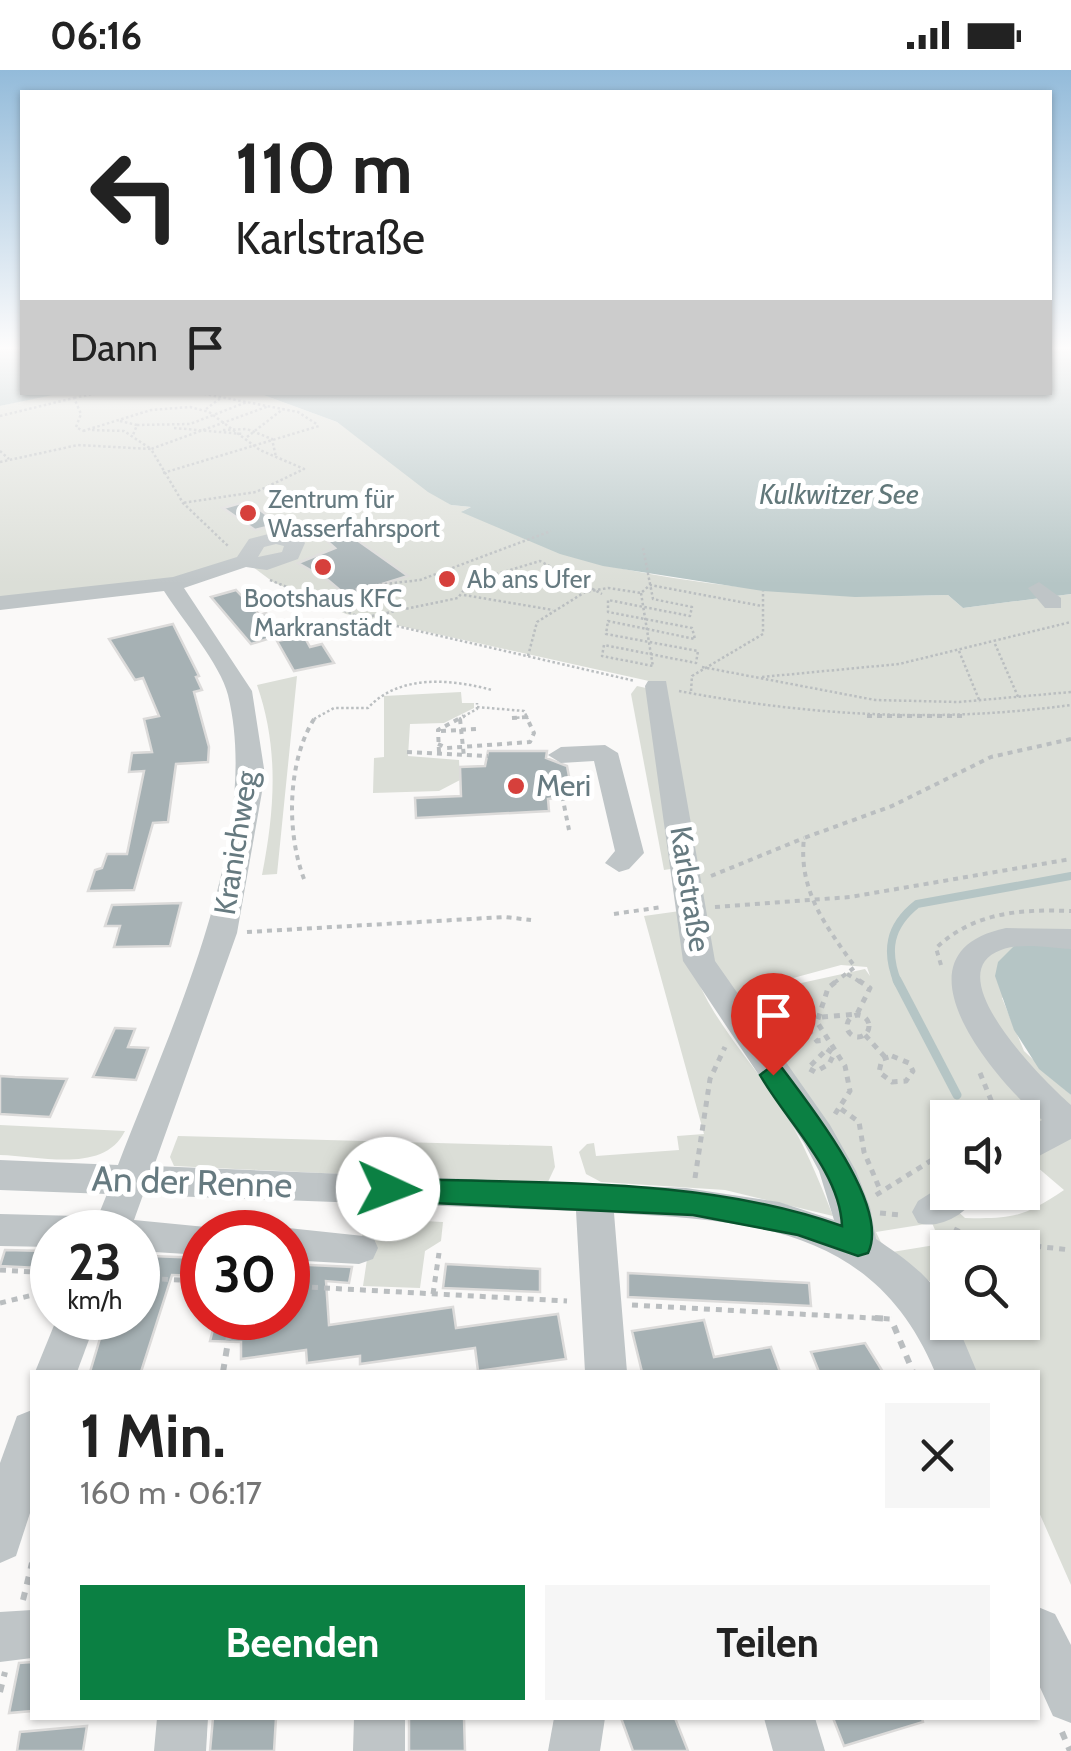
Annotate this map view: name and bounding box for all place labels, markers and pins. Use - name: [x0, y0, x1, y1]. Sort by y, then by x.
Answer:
- place label: Zentrum für Wasserfahrsport: [268, 484, 441, 543]
- marker: Zentrum für Wasserfahrsport: [237, 502, 259, 524]
- marker: Bootshaus KFC Markranstädt: [312, 556, 334, 578]
- place label: Ab ans Ufer: [467, 564, 591, 594]
- marker: Ab ans Ufer: [436, 568, 458, 590]
- place label: Bootshaus KFC Markranstädt: [244, 583, 402, 642]
- place label: Meri: [536, 767, 591, 804]
- marker: Meri: [505, 775, 527, 797]
- pin: [731, 973, 816, 1076]

